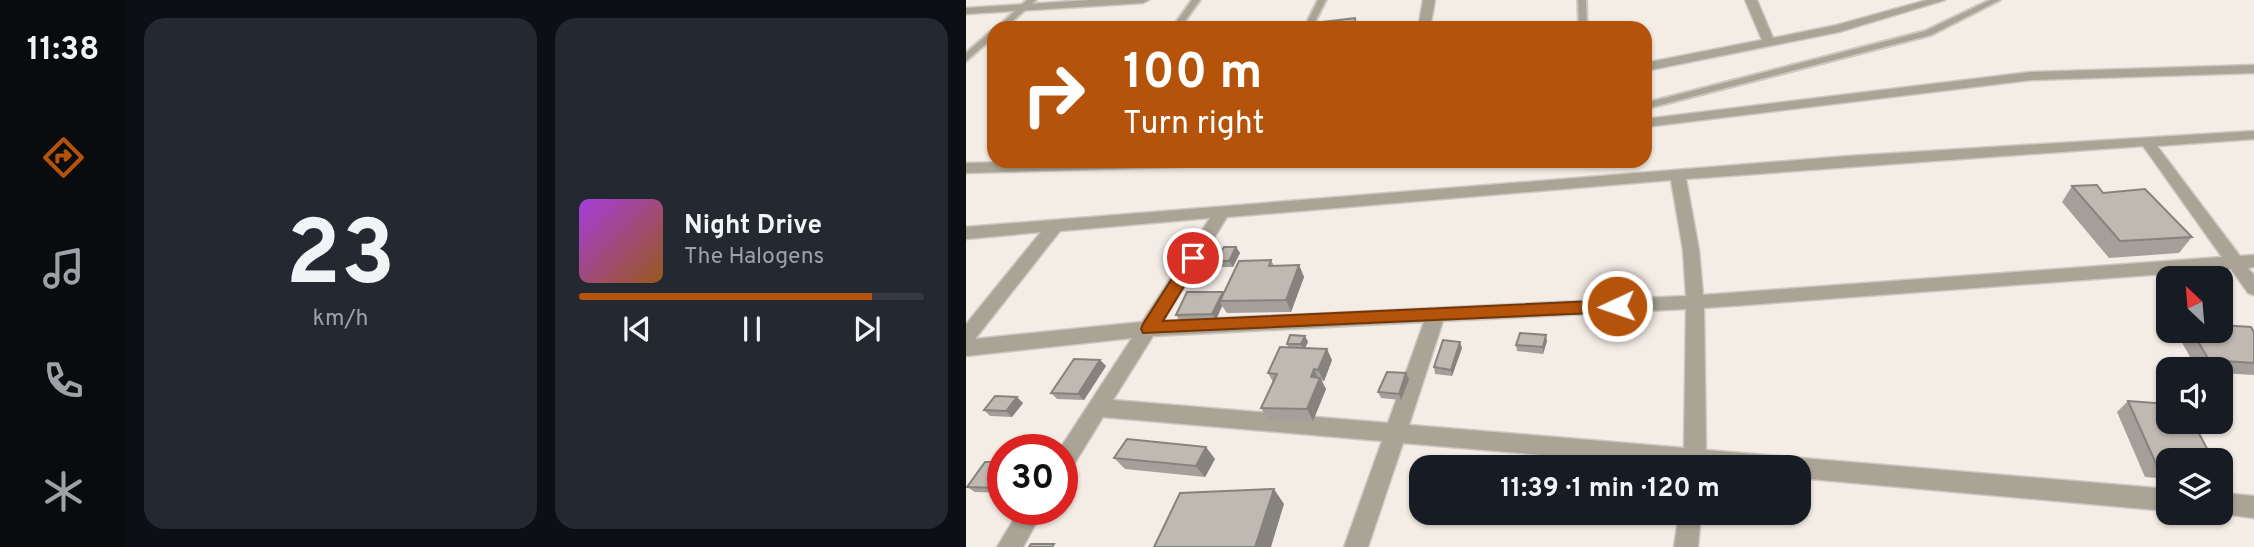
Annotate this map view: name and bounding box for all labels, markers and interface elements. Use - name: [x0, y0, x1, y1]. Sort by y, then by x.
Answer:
- text: 11:38: [27, 31, 99, 71]
- text: 100 m: [1123, 44, 1262, 106]
- icon: right: [1008, 49, 1099, 140]
- text: Turn right: [1123, 105, 1265, 145]
- icon: directions: [39, 133, 88, 182]
- text: 23: [285, 202, 396, 317]
- text: Night Drive: [684, 210, 822, 243]
- pin: [1163, 228, 1223, 288]
- icon: arrive: [1174, 239, 1212, 277]
- text: The Halogens: [684, 243, 824, 272]
- icon: music: [39, 244, 88, 293]
- north arrow: [2156, 266, 2233, 343]
- map controls: [2156, 266, 2233, 525]
- position arrow: [1580, 269, 1654, 343]
- text: km/h: [313, 305, 368, 334]
- icon: previous: [618, 310, 656, 348]
- icon: pause: [733, 310, 771, 348]
- icon: next: [848, 310, 886, 348]
- icon: phone: [39, 356, 88, 405]
- button: sound: [2156, 357, 2233, 434]
- speed limit sign: 30: [987, 434, 1078, 525]
- button: layers: [2156, 448, 2233, 525]
- icon: climate: [39, 467, 88, 516]
- text: 11:39 · 1 min · 120 m: [1500, 473, 1720, 506]

